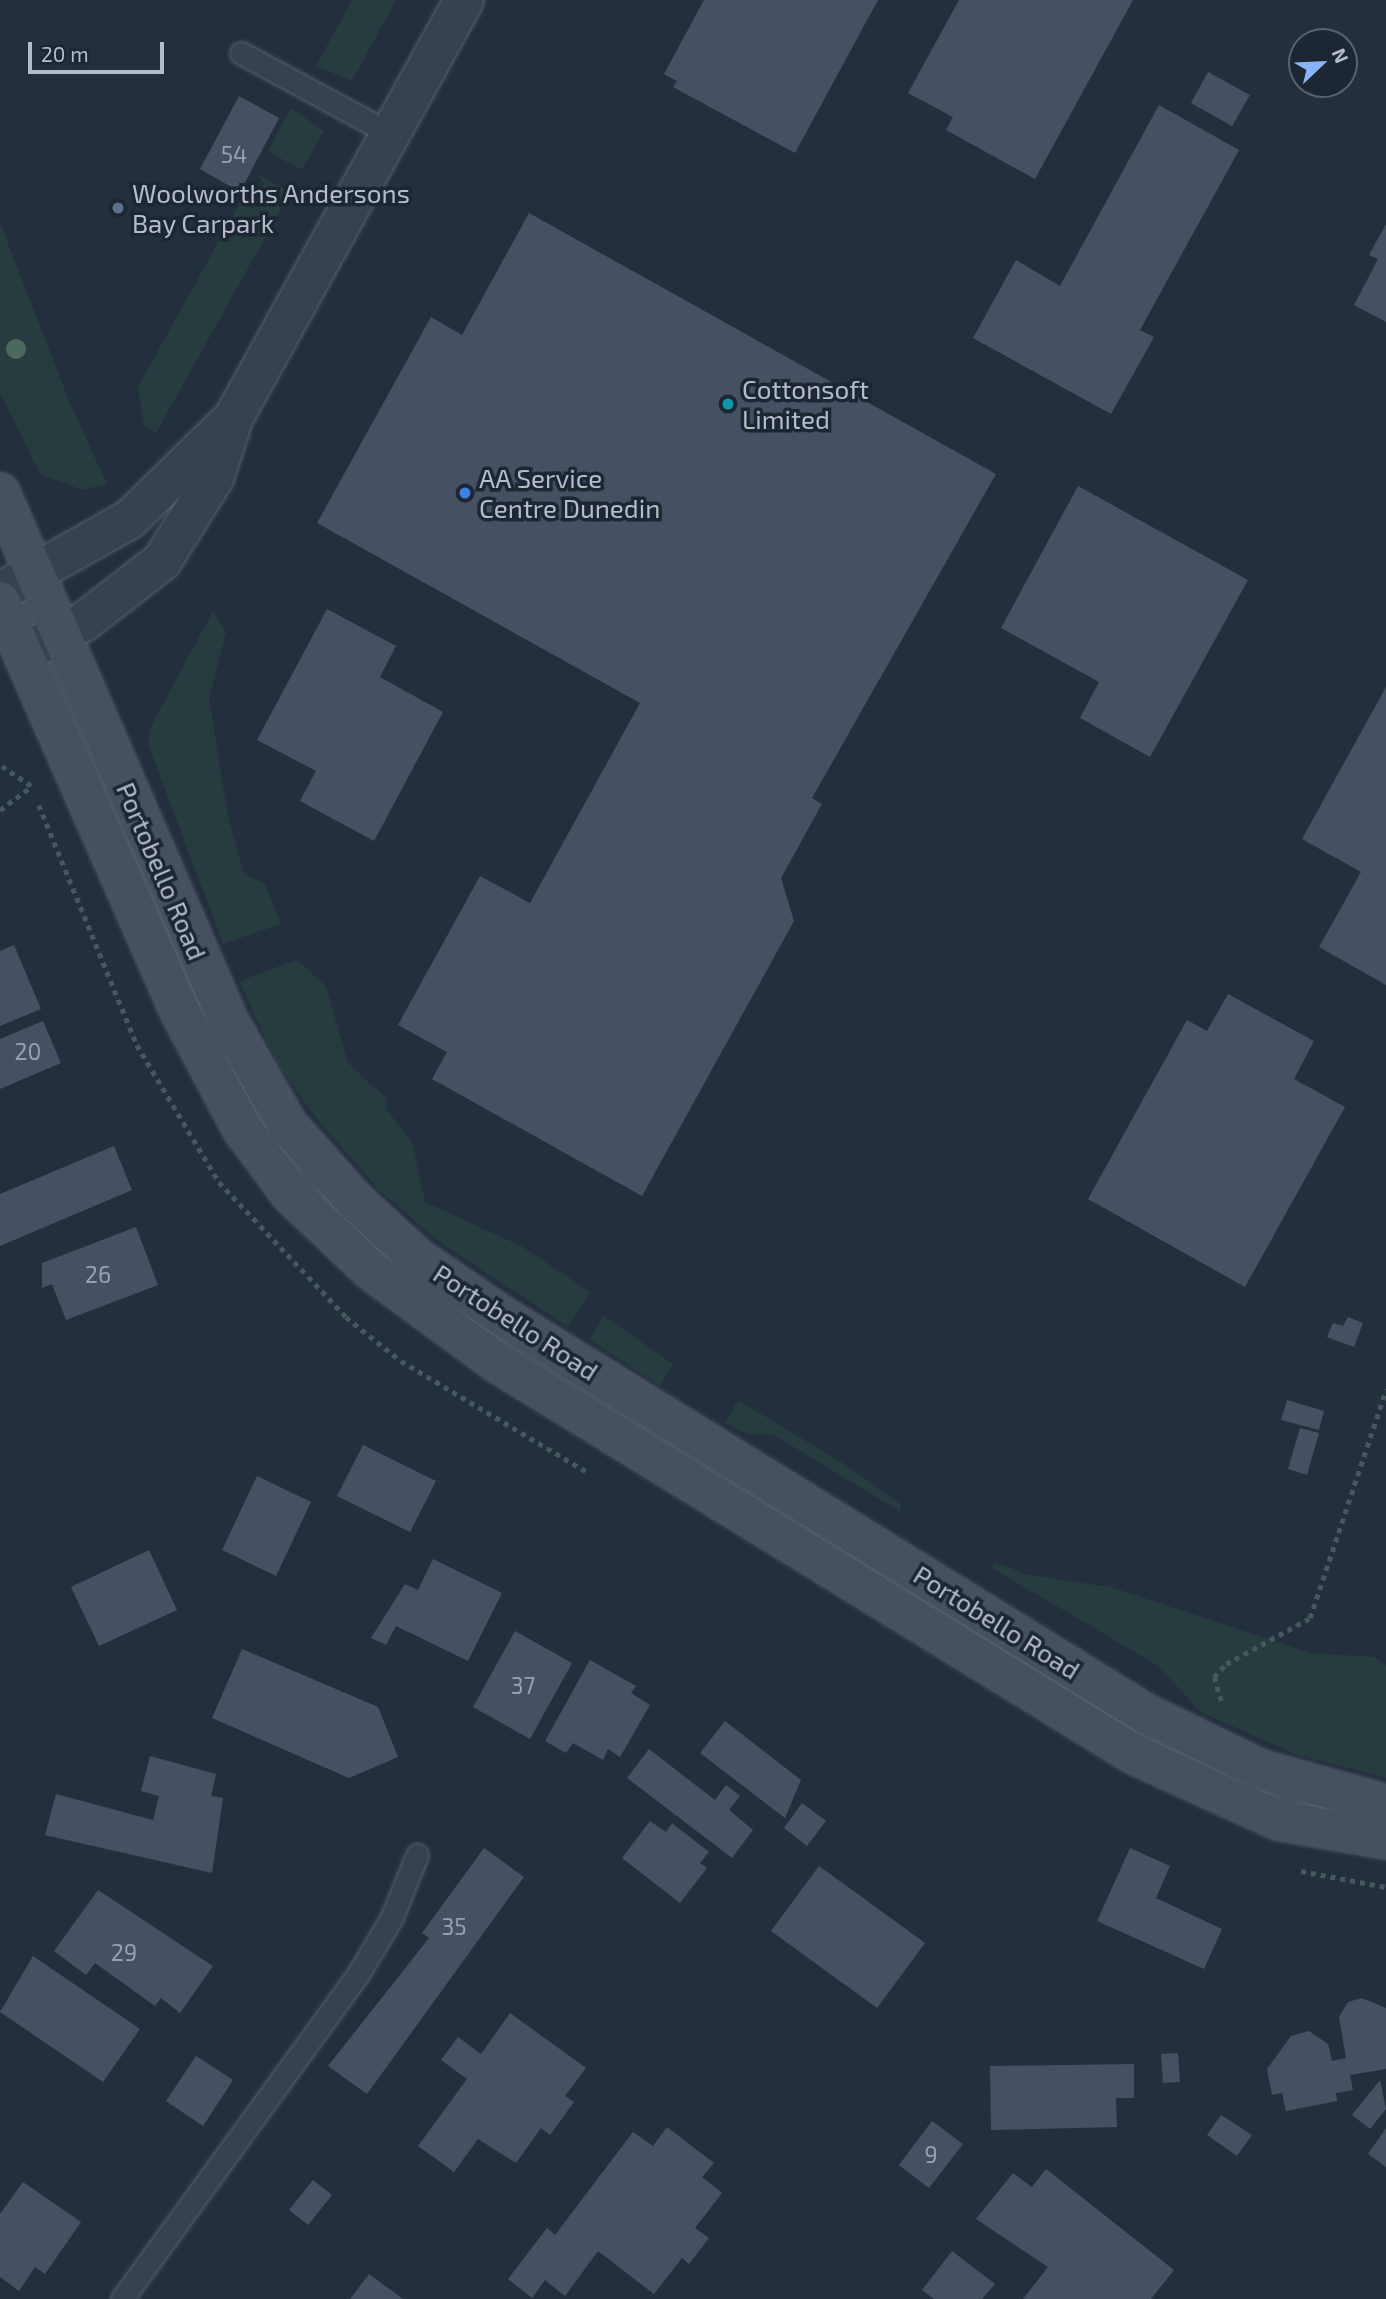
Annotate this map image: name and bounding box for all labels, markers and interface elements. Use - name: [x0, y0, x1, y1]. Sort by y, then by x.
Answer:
- scale bar: [32, 28, 168, 72]
- north arrow: [1288, 28, 1358, 98]
- text: 20 m: [41, 41, 89, 66]
- text: N: [1328, 45, 1354, 66]
- house number: 54: [221, 140, 247, 168]
- place label: Woolworths Andersons Bay Carpark: [132, 177, 410, 238]
- marker: Woolworths Andersons Bay Carpark: [110, 200, 126, 216]
- place label: Cottonsoft Limited: [742, 373, 869, 434]
- marker: Cottonsoft Limited: [720, 396, 736, 412]
- place label: AA Service Centre Dunedin: [479, 462, 660, 524]
- marker: AA Service Centre Dunedin: [457, 485, 473, 501]
- street label: Portobello Road: [111, 778, 213, 964]
- house number: 20: [15, 1037, 41, 1065]
- street label: Portobello Road: [428, 1257, 604, 1387]
- house number: 26: [85, 1260, 111, 1288]
- street label: Portobello Road: [908, 1559, 1086, 1685]
- house number: 37: [511, 1671, 535, 1699]
- house number: 35: [441, 1912, 467, 1940]
- house number: 29: [111, 1938, 137, 1966]
- house number: 9: [924, 2140, 938, 2168]

